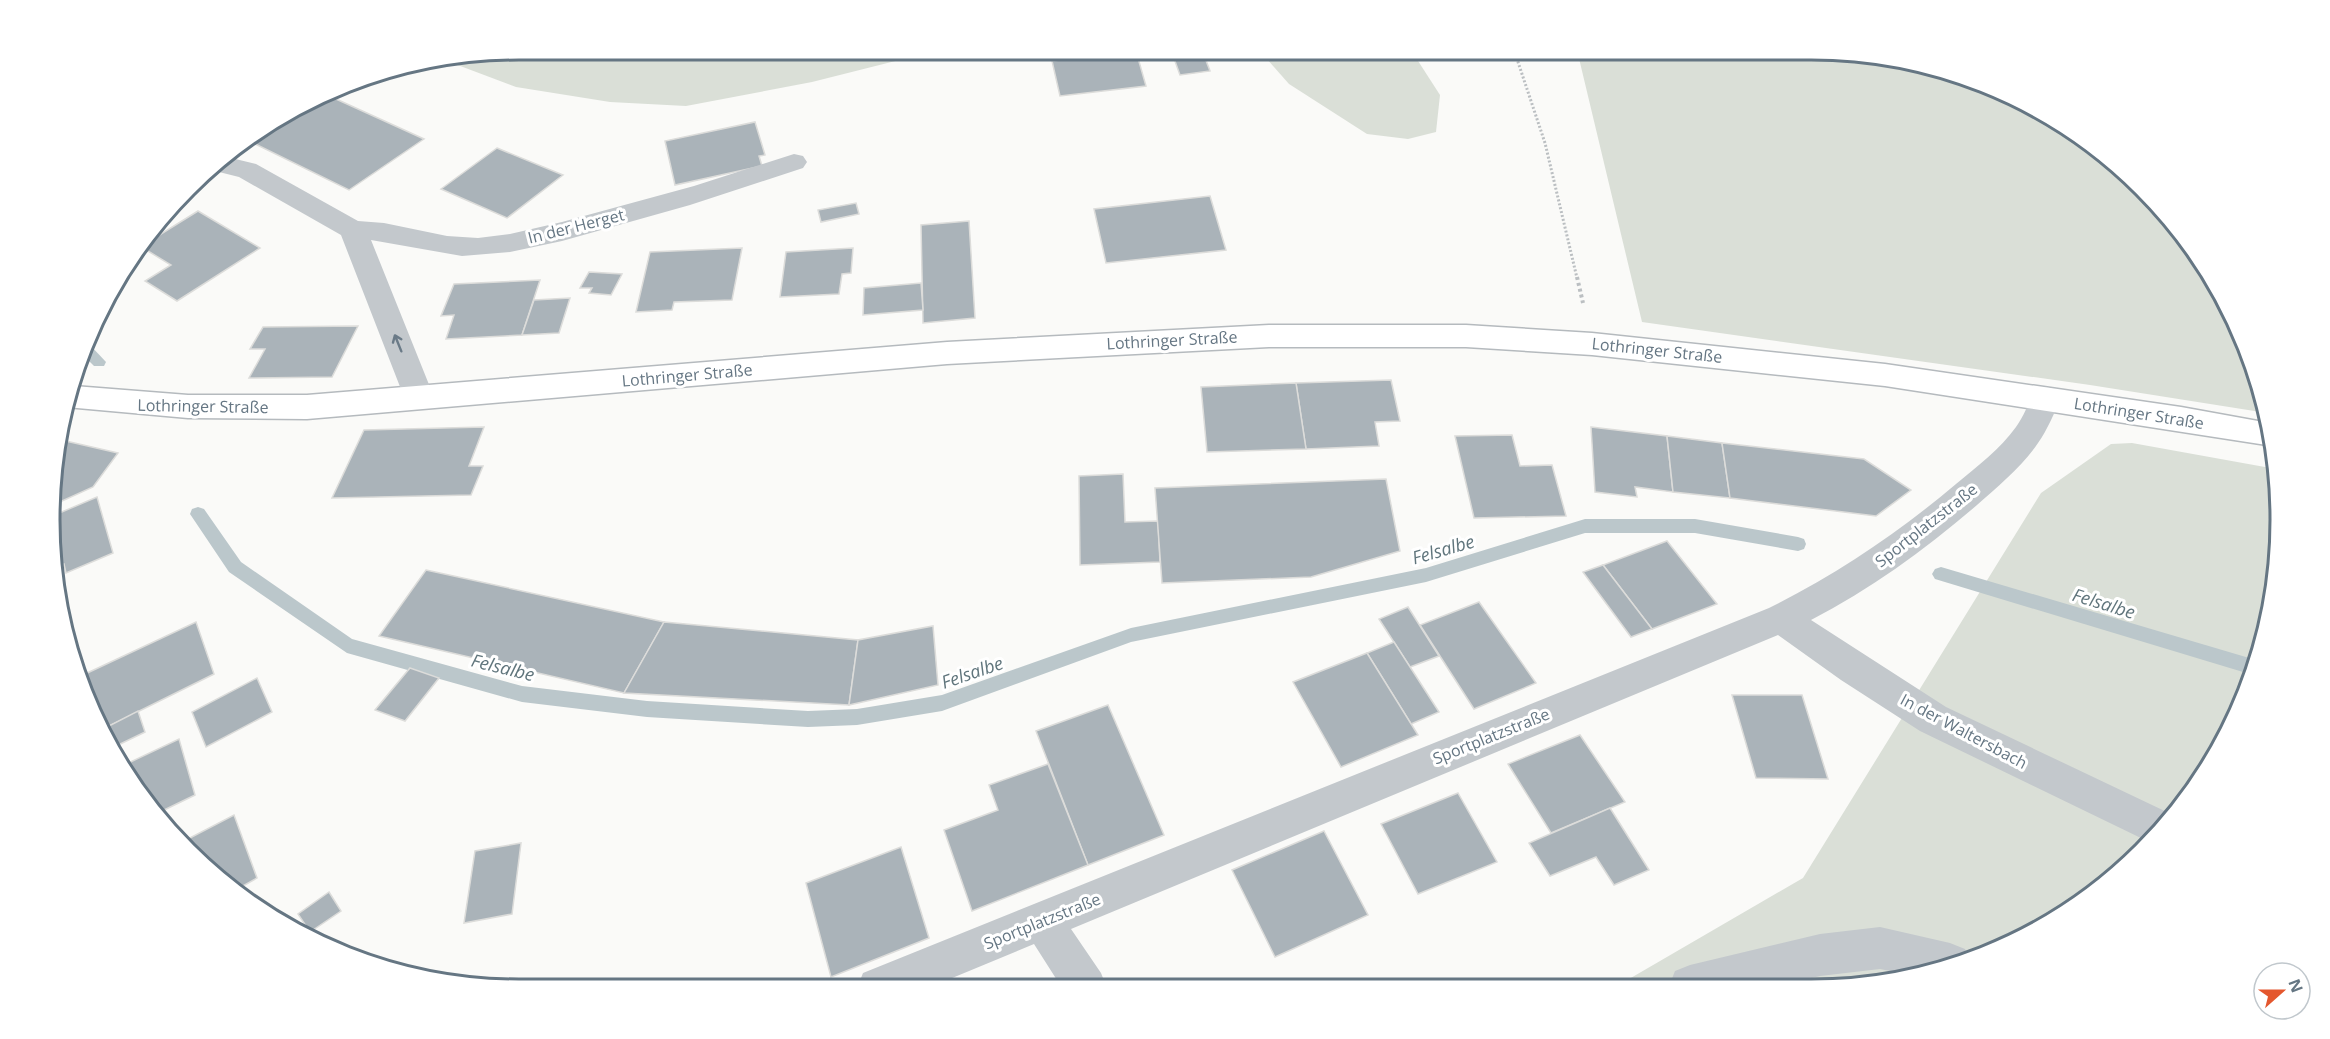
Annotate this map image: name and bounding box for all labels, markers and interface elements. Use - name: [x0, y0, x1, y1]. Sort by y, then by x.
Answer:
- street label: In der Herget: [525, 203, 627, 249]
- street label: Lothringer Straße: [1106, 326, 1238, 354]
- street label: Lothringer Straße: [1591, 332, 1723, 368]
- one-way arrow: [391, 334, 402, 353]
- street label: Lothringer Straße: [621, 358, 753, 392]
- street label: Lothringer Straße: [2073, 392, 2205, 434]
- street label: Lothringer Straße: [137, 394, 269, 418]
- street label: Sportplatzstraße: [1870, 478, 1982, 572]
- water label: Felsalbe: [1409, 529, 1477, 569]
- water label: Felsalbe: [2070, 582, 2138, 624]
- water label: Felsalbe: [469, 648, 537, 686]
- water label: Felsalbe: [938, 650, 1006, 694]
- street label: In der Waltersbach: [1897, 688, 2031, 774]
- street label: Sportplatzstraße: [1429, 703, 1553, 769]
- street label: Sportplatzstraße: [980, 888, 1104, 954]
- north arrow: [2252, 961, 2312, 1021]
- text: N: [2283, 976, 2309, 996]

